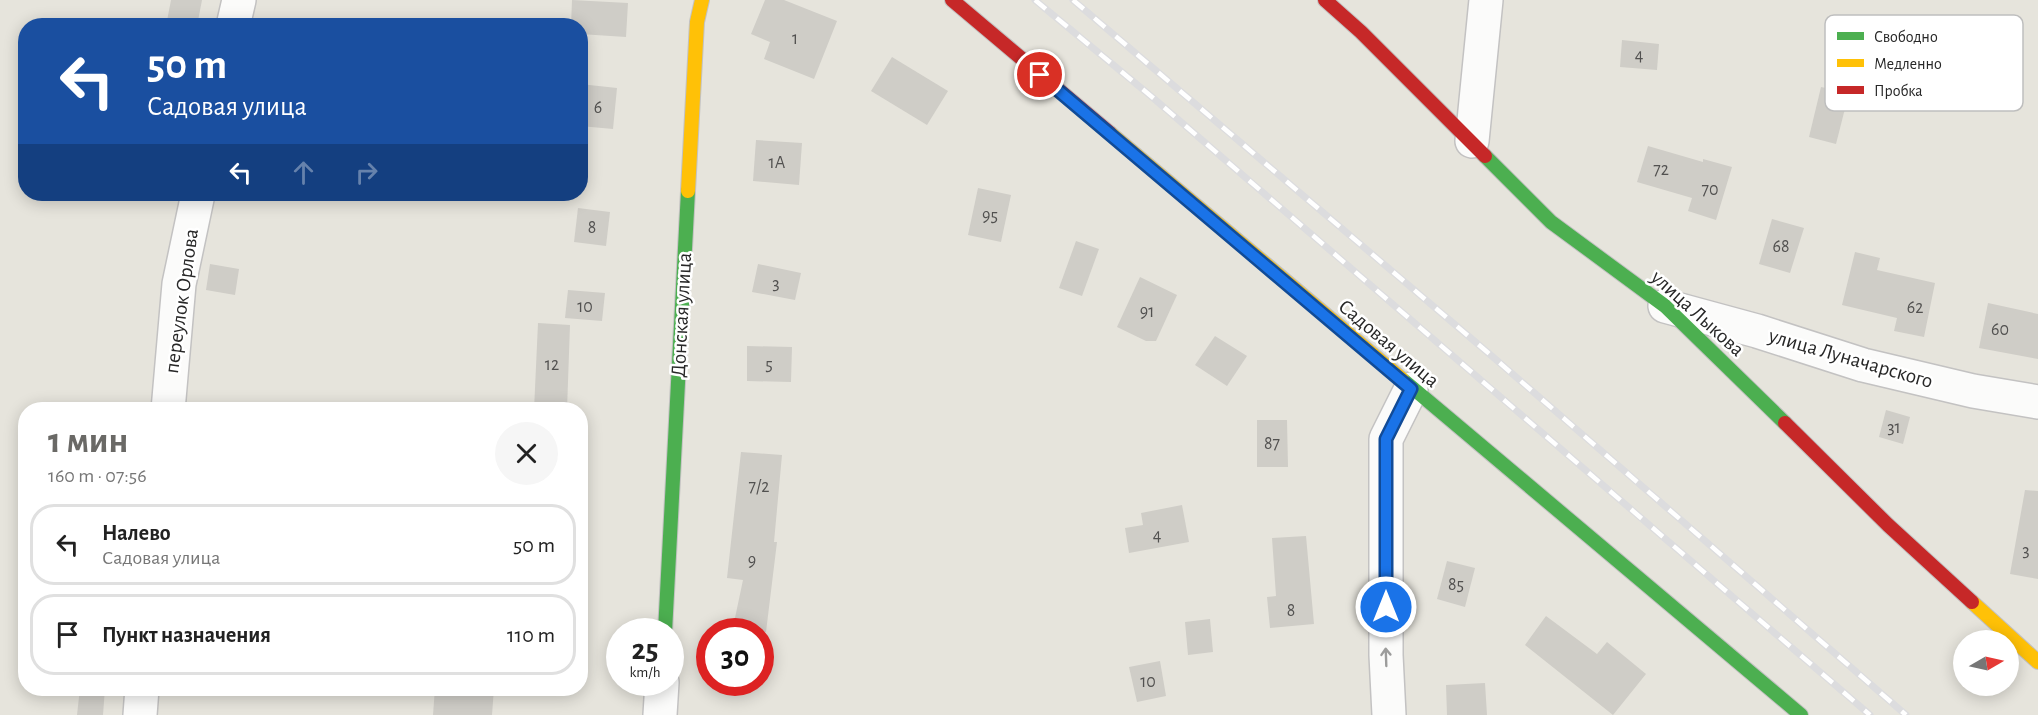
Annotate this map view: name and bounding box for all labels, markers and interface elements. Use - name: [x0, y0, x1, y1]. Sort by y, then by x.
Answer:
- legend: [1825, 15, 2023, 111]
- text: Свободно: [1874, 29, 1938, 45]
- house number: 1: [792, 30, 798, 48]
- icon: left: [48, 42, 126, 120]
- text: 50 m: [147, 44, 227, 86]
- house number: 4: [1635, 47, 1644, 65]
- pin: [1014, 49, 1065, 100]
- text: Медленно: [1874, 56, 1942, 72]
- icon: arrive: [1023, 58, 1056, 91]
- text: Пробка: [1874, 83, 1923, 99]
- text: Садовая улица: [147, 93, 307, 120]
- house number: 6: [594, 99, 602, 117]
- house number: 1А: [769, 154, 786, 172]
- icon: left: [224, 156, 257, 189]
- icon: ahead: [287, 156, 320, 189]
- icon: right: [350, 156, 383, 189]
- house number: 72: [1653, 161, 1669, 179]
- house number: 70: [1701, 181, 1719, 199]
- house number: 95: [982, 207, 998, 225]
- house number: 8: [588, 219, 596, 237]
- street label: переулок Орлова: [161, 227, 202, 375]
- house number: 68: [1773, 238, 1790, 256]
- street label: Донская улица: [668, 252, 695, 378]
- street label: улица Лыкова: [1646, 266, 1748, 361]
- house number: 3: [772, 275, 780, 293]
- street label: Садовая улица: [1334, 295, 1443, 392]
- house number: 10: [577, 298, 593, 316]
- house number: 62: [1907, 299, 1923, 317]
- house number: 91: [1140, 303, 1154, 321]
- house number: 60: [1991, 321, 2009, 339]
- street label: улица Луначарского: [1765, 325, 1935, 392]
- house number: 12: [545, 356, 559, 374]
- house number: 5: [765, 356, 773, 374]
- house number: 31: [1887, 419, 1901, 437]
- button: close: [495, 422, 558, 485]
- text: 1 мин: [48, 423, 128, 459]
- house number: 87: [1264, 435, 1280, 453]
- text: 160 m · 07:56: [48, 466, 147, 486]
- house number: 7/2: [749, 478, 769, 496]
- text: Налево: [102, 522, 171, 544]
- house number: 4: [1153, 527, 1162, 545]
- icon: left: [51, 528, 84, 561]
- text: 50 m: [513, 534, 555, 556]
- house number: 3: [2022, 542, 2030, 560]
- text: Садовая улица: [102, 548, 220, 568]
- house number: 9: [748, 552, 756, 570]
- position arrow: [1354, 575, 1418, 639]
- house number: 85: [1448, 576, 1464, 594]
- house number: 8: [1287, 602, 1295, 620]
- icon: arrive: [51, 618, 84, 651]
- speed limit sign: 30: [696, 618, 774, 696]
- text: Пункт назначения: [102, 624, 271, 646]
- text: 110 m: [507, 624, 555, 646]
- north arrow: [1953, 630, 2019, 696]
- map controls: [1953, 630, 2019, 696]
- text: 25: [631, 635, 659, 665]
- one-way arrow: [1381, 647, 1392, 667]
- text: km/h: [630, 665, 660, 680]
- house number: 10: [1140, 673, 1156, 691]

